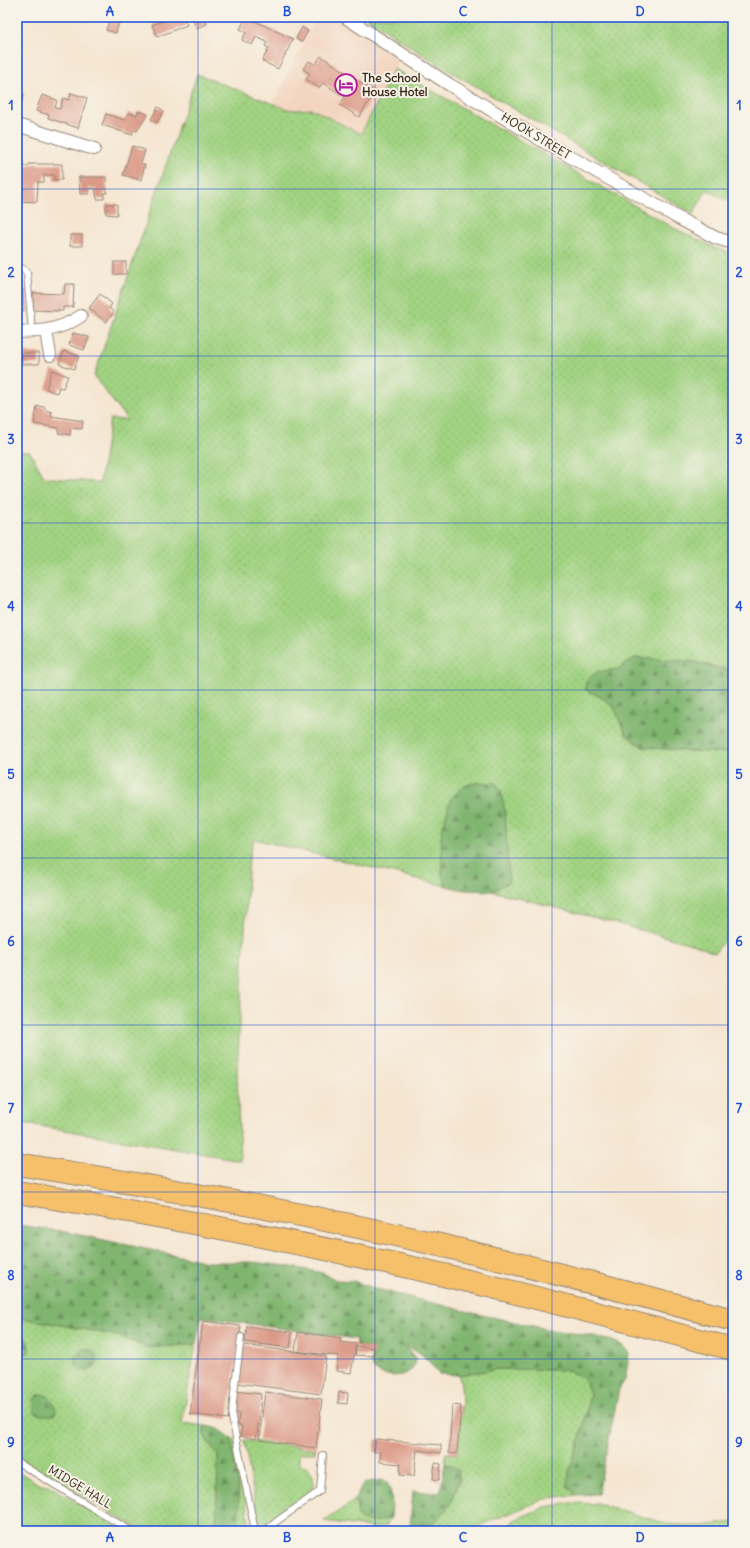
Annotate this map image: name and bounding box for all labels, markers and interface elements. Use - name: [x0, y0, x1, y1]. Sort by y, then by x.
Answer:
- text: A: [106, 3, 115, 20]
- text: B: [283, 3, 292, 20]
- text: C: [459, 3, 468, 20]
- text: D: [635, 3, 645, 20]
- place label: The School House Hotel: [362, 70, 428, 99]
- hotel icon: The School House Hotel: [333, 72, 359, 98]
- text: 1: [8, 97, 14, 114]
- text: 1: [736, 97, 742, 114]
- street label: HOOK STREET: [499, 109, 574, 162]
- text: 2: [7, 264, 15, 281]
- text: 2: [735, 264, 743, 281]
- text: 3: [7, 431, 15, 448]
- text: 3: [735, 431, 743, 448]
- text: 4: [7, 598, 15, 615]
- text: 4: [735, 598, 743, 615]
- text: 5: [7, 766, 15, 783]
- text: 5: [735, 766, 743, 783]
- text: 6: [7, 933, 15, 950]
- text: 6: [735, 933, 743, 950]
- text: 7: [8, 1100, 15, 1117]
- text: 7: [736, 1100, 743, 1117]
- text: 8: [7, 1267, 15, 1284]
- text: 8: [735, 1267, 743, 1284]
- text: 9: [7, 1434, 15, 1451]
- text: 9: [735, 1434, 743, 1451]
- street label: MIDGE HALL: [46, 1462, 115, 1512]
- text: A: [106, 1529, 115, 1546]
- text: B: [283, 1529, 292, 1546]
- text: C: [459, 1529, 468, 1546]
- text: D: [635, 1529, 645, 1546]

